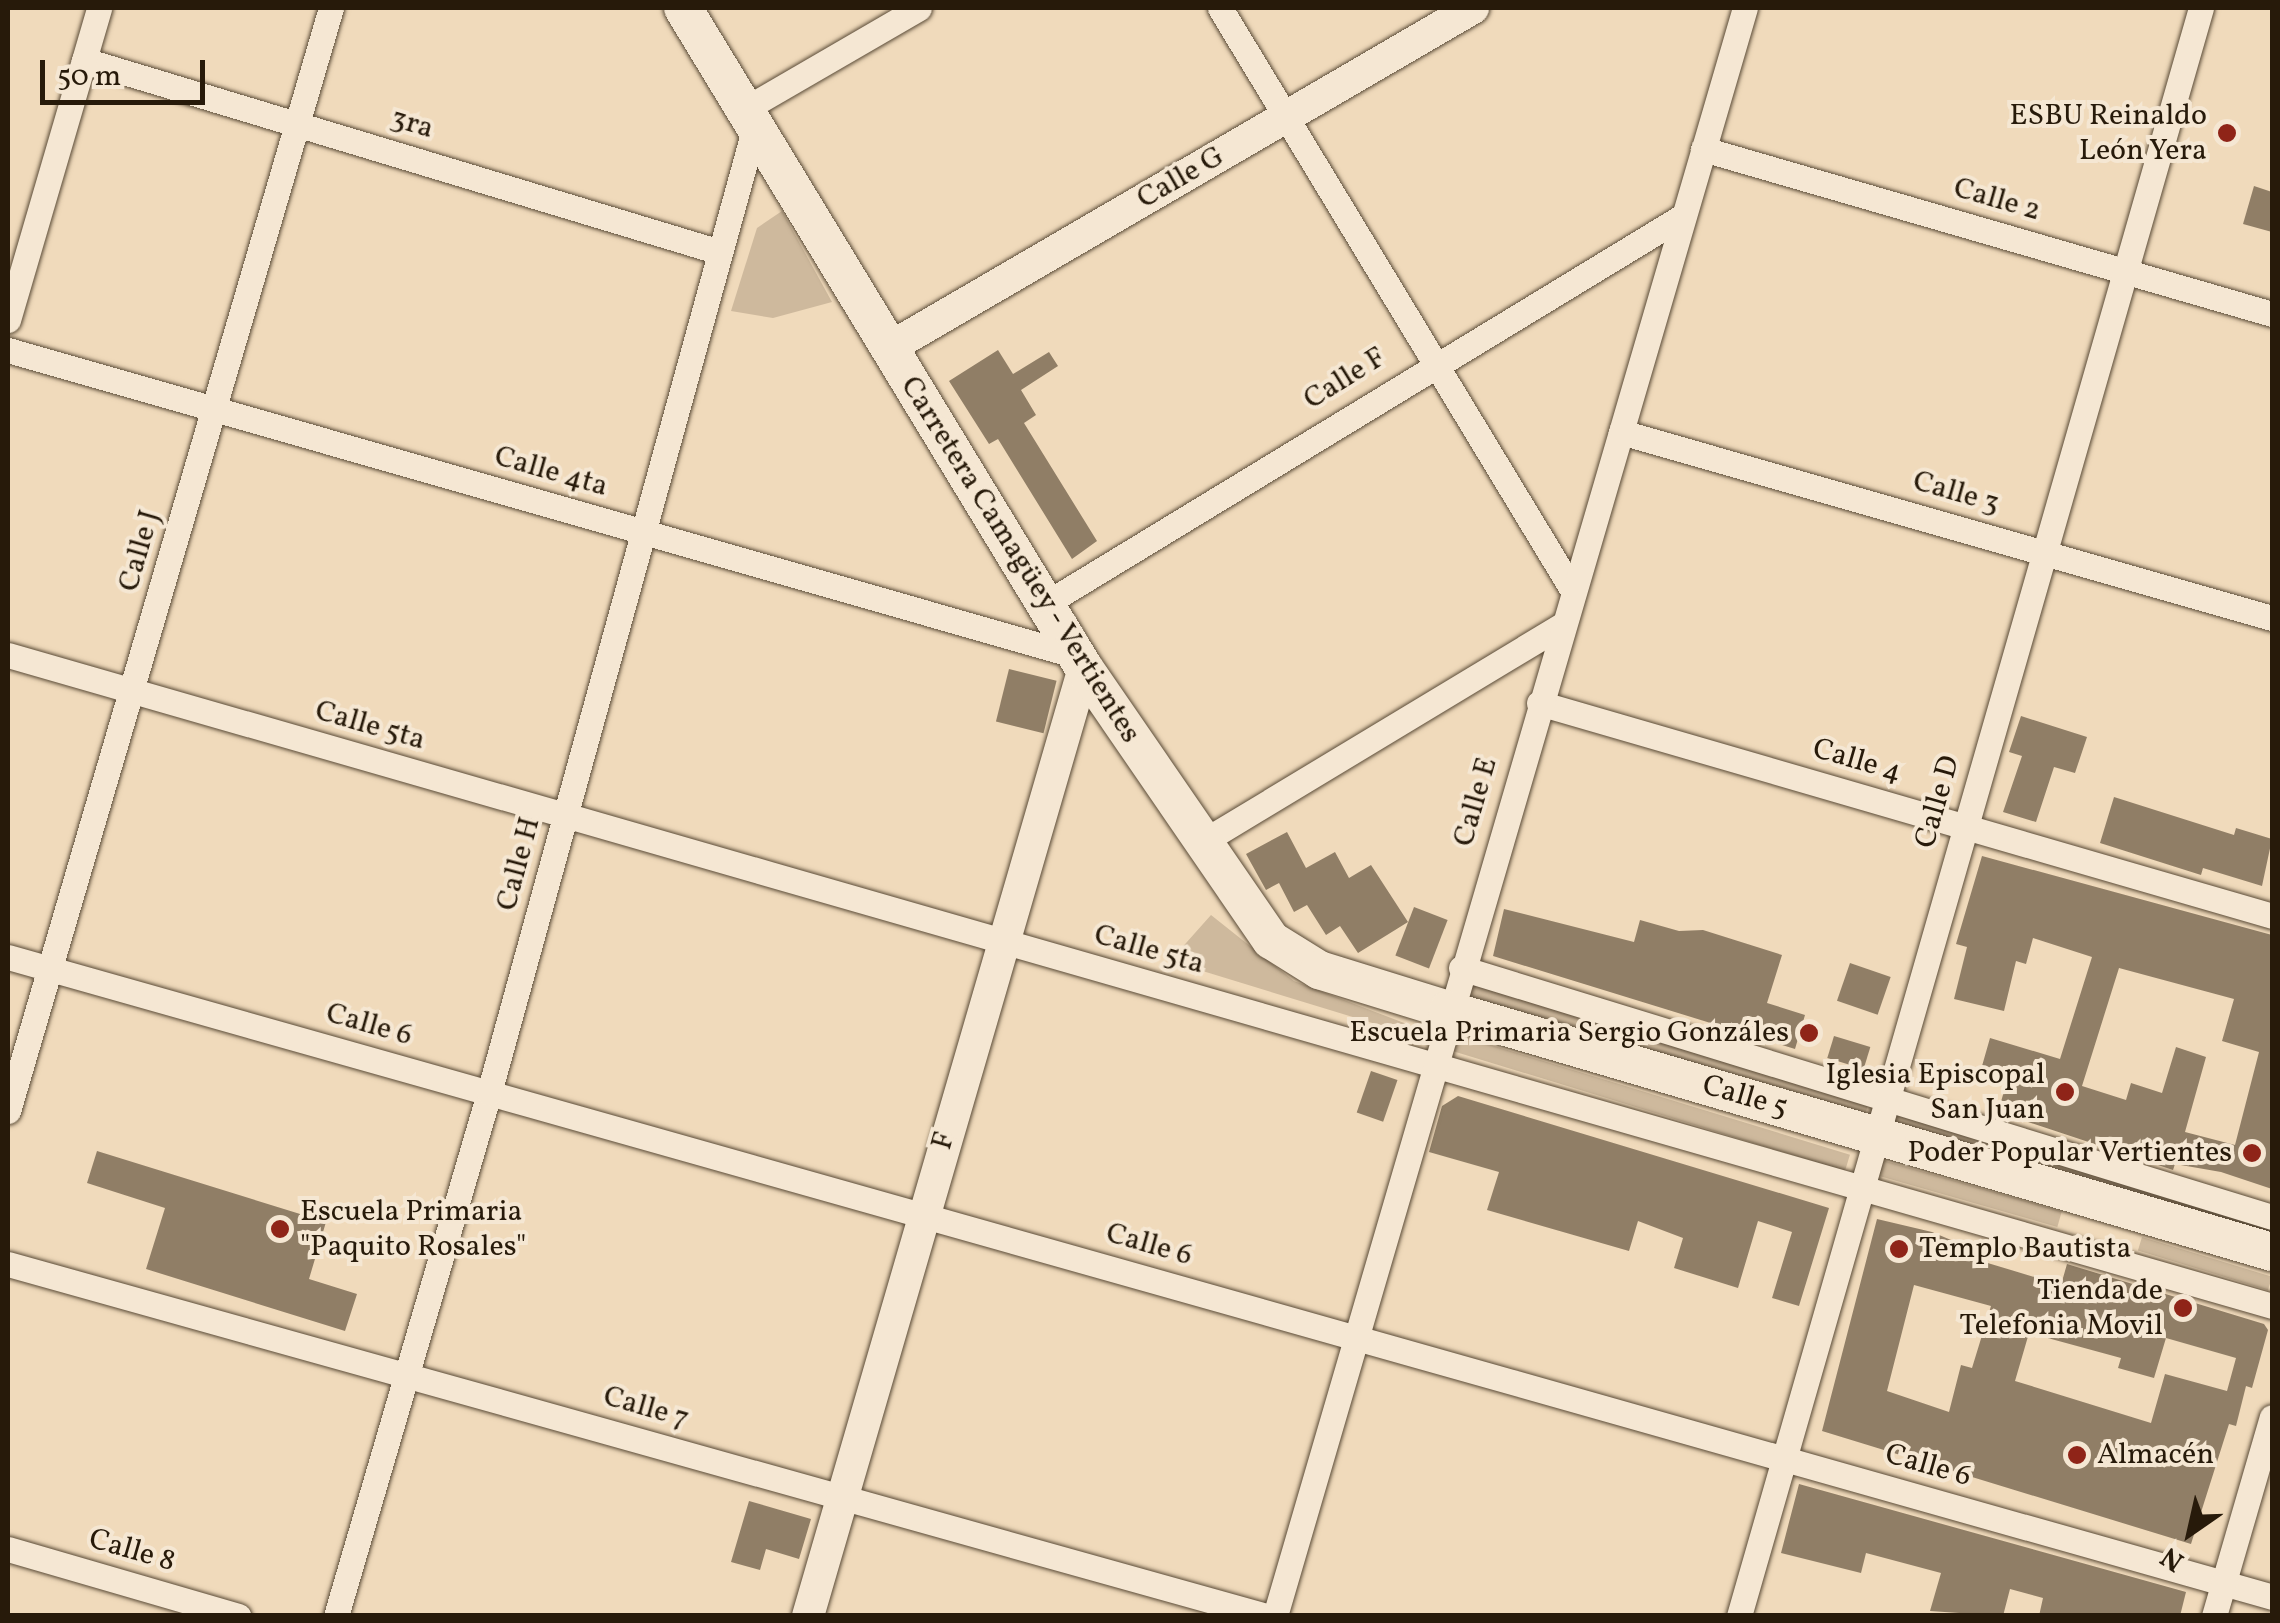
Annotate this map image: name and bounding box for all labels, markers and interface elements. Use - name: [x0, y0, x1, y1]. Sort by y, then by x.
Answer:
- scale bar: [45, 40, 210, 102]
- text: 50 m: [57, 56, 121, 98]
- place label: ESBU Reinaldo León Yera: [2010, 98, 2207, 168]
- street label: 3ra: [386, 101, 438, 147]
- marker: ESBU Reinaldo León Yera: [2216, 122, 2238, 144]
- street label: Calle G: [1131, 139, 1231, 217]
- street label: Calle 2: [1949, 170, 2045, 230]
- street label: Calle F: [1298, 340, 1392, 418]
- street label: Carretera Camagüey - Vertientes: [891, 369, 1149, 751]
- street label: Calle 4ta: [490, 439, 612, 505]
- street label: Calle 3: [1909, 464, 2003, 522]
- street label: Calle J: [111, 506, 169, 596]
- street label: Calle 5ta: [311, 693, 429, 759]
- street label: Calle 4: [1808, 731, 1906, 791]
- street label: Calle D: [1908, 752, 1968, 852]
- street label: Calle E: [1446, 753, 1506, 851]
- street label: Calle H: [489, 813, 549, 915]
- street label: Calle 5ta: [1090, 917, 1208, 983]
- street label: Calle 6: [322, 996, 416, 1054]
- place label: Escuela Primaria Sergio Gonzáles: [1349, 1015, 1789, 1051]
- marker: Escuela Primaria Sergio Gonzáles: [1798, 1022, 1820, 1044]
- place label: Iglesia Episcopal San Juan: [1825, 1057, 2045, 1128]
- street label: Calle 5: [1698, 1068, 1792, 1126]
- marker: Iglesia Episcopal San Juan: [2054, 1081, 2076, 1103]
- street label: F: [924, 1128, 964, 1154]
- place label: Poder Popular Vertientes: [1907, 1135, 2232, 1171]
- marker: Poder Popular Vertientes: [2241, 1142, 2263, 1164]
- place label: Escuela Primaria "Paquito Rosales": [300, 1194, 526, 1264]
- street label: Calle 6: [1102, 1216, 1196, 1274]
- marker: Escuela Primaria "Paquito Rosales": [269, 1218, 291, 1240]
- place label: Templo Bautista: [1919, 1231, 2131, 1267]
- marker: Templo Bautista: [1888, 1238, 1910, 1260]
- place label: Tienda de Telefonia Movil: [1959, 1273, 2163, 1344]
- marker: Tienda de Telefonia Movil: [2172, 1297, 2194, 1319]
- street label: Calle 7: [599, 1379, 693, 1437]
- street label: Calle 6: [1881, 1437, 1975, 1495]
- place label: Almacén: [2097, 1437, 2214, 1473]
- marker: Almacén: [2066, 1444, 2088, 1466]
- north arrow: [2140, 1483, 2240, 1583]
- street label: Calle 8: [85, 1522, 179, 1580]
- text: N: [2154, 1536, 2192, 1580]

